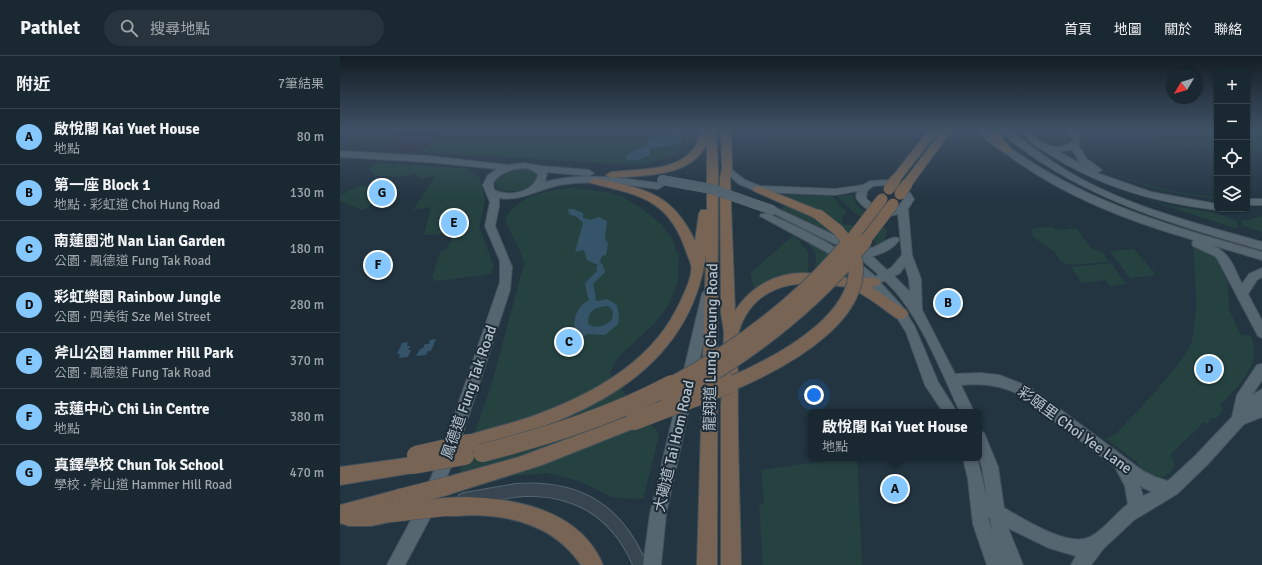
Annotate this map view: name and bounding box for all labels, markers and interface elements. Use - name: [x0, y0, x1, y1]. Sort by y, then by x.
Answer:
- search box: [104, 10, 384, 46]
- text: Pathlet: [20, 16, 80, 40]
- icon: search: [118, 17, 140, 39]
- text: 搜尋地點: [150, 20, 210, 38]
- text: 首頁: [1064, 21, 1092, 38]
- text: 地圖: [1114, 21, 1142, 38]
- text: 關於: [1164, 21, 1192, 38]
- text: 聯絡: [1214, 21, 1242, 38]
- north arrow: [1166, 68, 1202, 104]
- map controls: [1214, 68, 1250, 212]
- button: +: [1214, 68, 1250, 104]
- text: 附近: [16, 74, 50, 95]
- text: 7筆結果: [278, 76, 324, 92]
- button: −: [1214, 104, 1250, 140]
- text: 啟悅閣 Kai Yuet House: [54, 120, 200, 138]
- text: A: [25, 129, 33, 145]
- text: 80 m: [297, 129, 324, 145]
- button: locate: [1214, 140, 1250, 176]
- text: 地點: [54, 141, 80, 157]
- text: 第一座 Block 1: [54, 176, 150, 194]
- button: layers: [1214, 176, 1250, 212]
- pin: G: [369, 178, 395, 208]
- text: B: [25, 185, 33, 201]
- text: 130 m: [290, 185, 324, 201]
- text: 地點 · 彩虹道 Choi Hung Road: [54, 197, 220, 213]
- pin: E: [441, 208, 467, 238]
- text: 南蓮園池 Nan Lian Garden: [54, 232, 225, 250]
- text: C: [25, 241, 33, 257]
- text: 180 m: [290, 241, 324, 257]
- pin: F: [365, 250, 391, 280]
- text: 公園 · 鳳德道 Fung Tak Road: [54, 253, 211, 269]
- street label: 龍翔道 Lung Cheung Road: [701, 263, 721, 431]
- text: 彩虹樂園 Rainbow Jungle: [54, 288, 221, 306]
- pin: B: [935, 288, 961, 318]
- text: D: [25, 297, 33, 313]
- text: 280 m: [290, 297, 324, 313]
- text: 公園 · 四美街 Sze Mei Street: [54, 309, 211, 325]
- street label: 鳳德道 Fung Tak Road: [438, 323, 500, 461]
- pin: C: [556, 327, 582, 357]
- text: 斧山公園 Hammer Hill Park: [54, 344, 234, 362]
- text: E: [25, 353, 33, 369]
- text: 370 m: [290, 353, 324, 369]
- pin: D: [1196, 354, 1222, 384]
- text: 公園 · 鳳德道 Fung Tak Road: [54, 365, 211, 381]
- street label: 大磡道 Tai Hom Road: [650, 378, 698, 514]
- street label: 彩頤里 Choi Yee Lane: [1014, 383, 1136, 477]
- your location: [804, 385, 824, 405]
- text: 志蓮中心 Chi Lin Centre: [54, 400, 209, 418]
- text: F: [26, 409, 32, 425]
- text: 380 m: [290, 409, 324, 425]
- popup: [808, 409, 982, 461]
- text: 啟悅閣 Kai Yuet House: [822, 418, 968, 436]
- text: 地點: [54, 421, 80, 437]
- text: 地點: [822, 439, 848, 455]
- text: 真鐸學校 Chun Tok School: [54, 456, 224, 474]
- text: G: [25, 465, 33, 481]
- text: 470 m: [290, 465, 324, 481]
- pin: A: [882, 474, 908, 504]
- text: 學校 · 斧山道 Hammer Hill Road: [54, 477, 232, 493]

